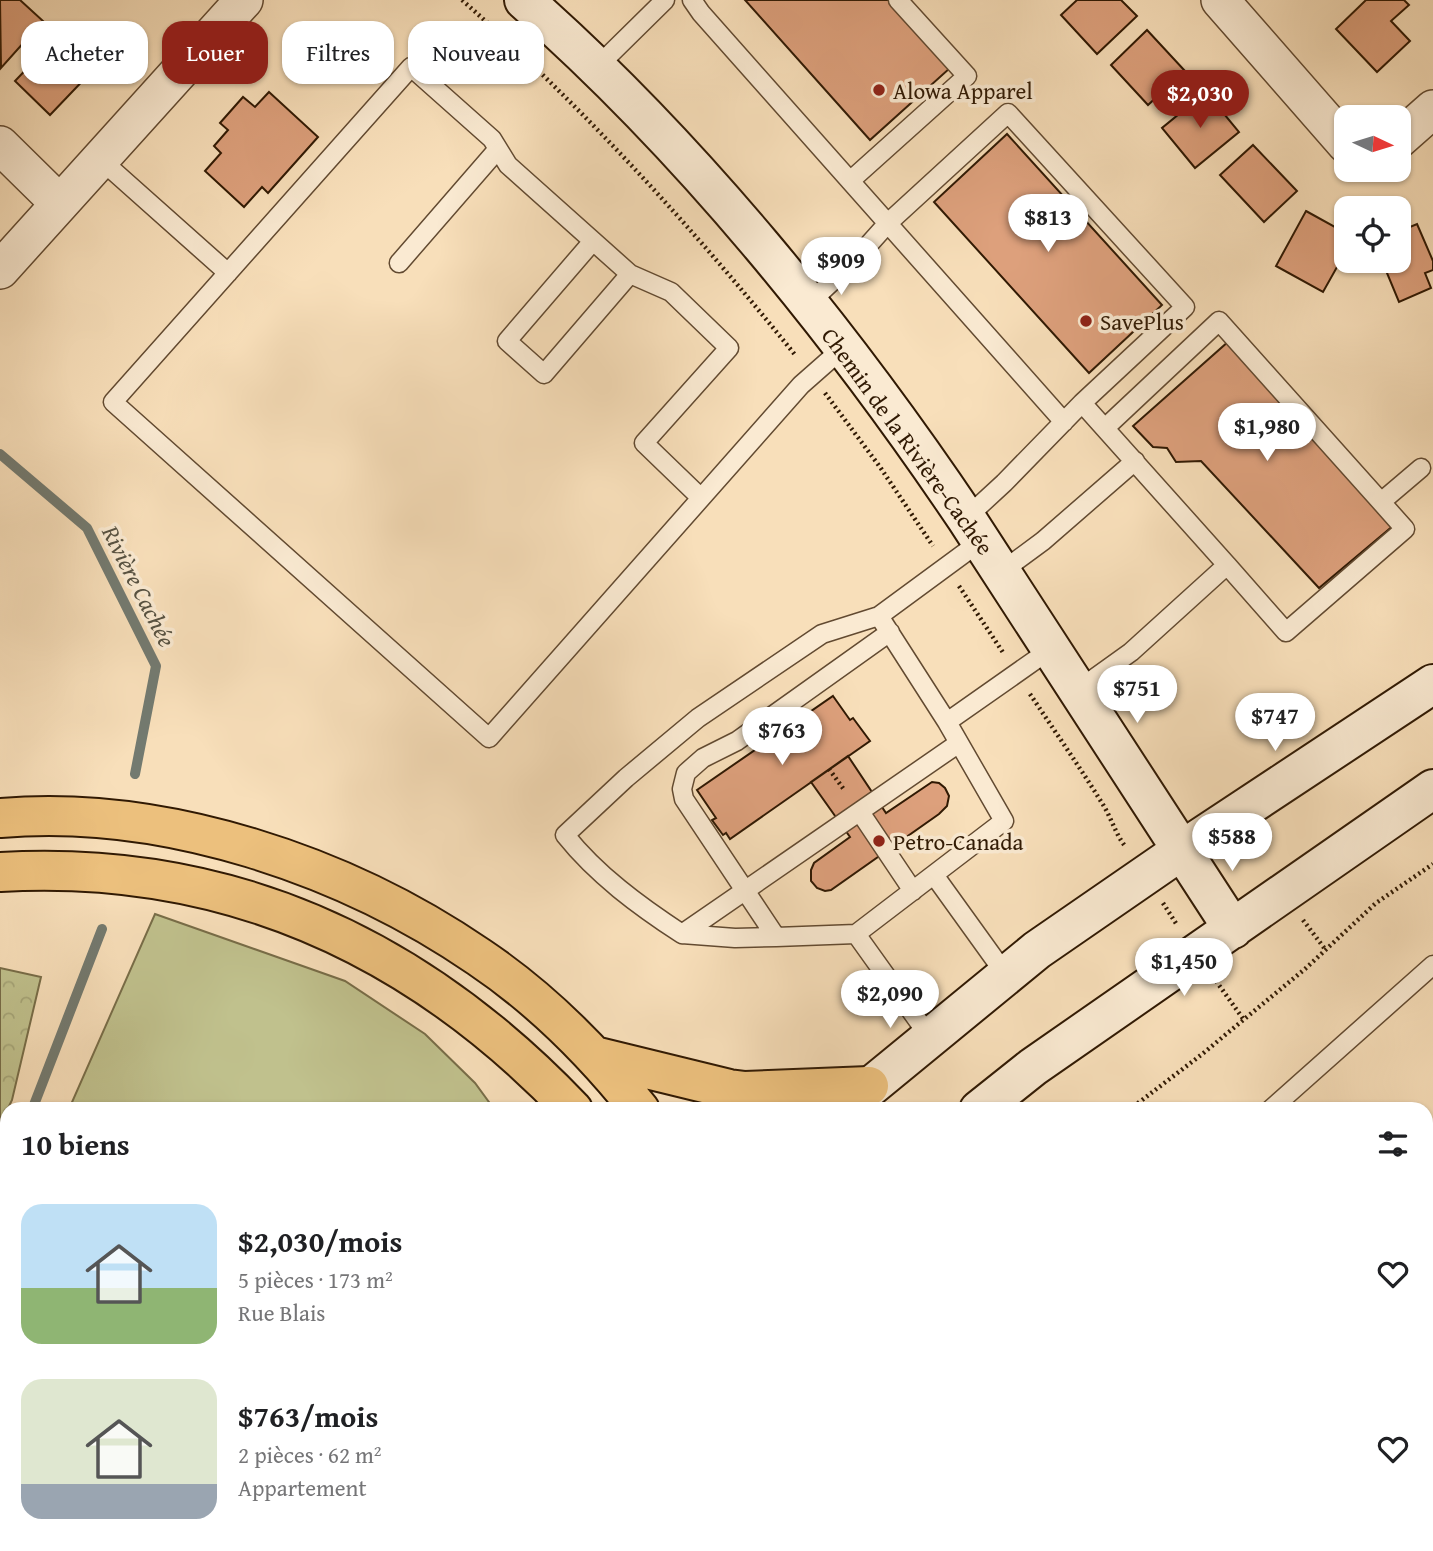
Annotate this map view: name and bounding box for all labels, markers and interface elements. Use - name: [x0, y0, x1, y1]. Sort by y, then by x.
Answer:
- chip: Acheter: [21, 21, 148, 84]
- chip: Louer: [162, 21, 268, 84]
- chip: Filtres: [282, 21, 394, 84]
- chip: Nouveau: [408, 21, 544, 84]
- pin: $2,030: [1143, 71, 1257, 130]
- place label: Alowa Apparel: [893, 74, 1033, 107]
- text: $2,030: [1167, 76, 1233, 109]
- marker: Alowa Apparel: [871, 82, 887, 98]
- north arrow: [1334, 105, 1410, 182]
- map controls: [1334, 105, 1411, 273]
- pin: $813: [1007, 194, 1089, 254]
- button: locate: [1334, 196, 1411, 273]
- text: $813: [1024, 200, 1072, 233]
- pin: $909: [800, 238, 882, 297]
- text: $909: [817, 243, 865, 276]
- place label: SavePlus: [1100, 305, 1184, 338]
- marker: SavePlus: [1078, 313, 1094, 329]
- street label: Chemin de la Rivière-Cachée: [814, 321, 1002, 561]
- pin: $1,980: [1210, 404, 1324, 463]
- text: $1,980: [1234, 409, 1300, 442]
- water label: Rivière Cachée: [93, 518, 185, 653]
- pin: $751: [1096, 666, 1178, 725]
- text: $751: [1113, 671, 1161, 704]
- pin: $747: [1234, 694, 1316, 753]
- text: $747: [1251, 699, 1299, 732]
- pin: $763: [741, 708, 823, 767]
- text: $763: [758, 713, 806, 746]
- pin: $588: [1191, 814, 1273, 873]
- text: $588: [1208, 819, 1256, 852]
- place label: Petro-Canada: [893, 825, 1023, 858]
- marker: Petro-Canada: [871, 833, 887, 849]
- pin: $1,450: [1127, 939, 1241, 998]
- text: $1,450: [1151, 944, 1217, 977]
- pin: $2,090: [833, 970, 947, 1030]
- text: $2,090: [857, 976, 923, 1009]
- text: 10 biens: [21, 1122, 130, 1166]
- icon: filters: [1374, 1125, 1412, 1163]
- text: $2,030/mois: [238, 1219, 402, 1263]
- icon: home: [77, 1232, 161, 1316]
- icon: heart: [1374, 1255, 1412, 1293]
- text: 5 pièces · 173 m²: [238, 1263, 393, 1296]
- text: Rue Blais: [238, 1296, 326, 1329]
- text: $763/mois: [238, 1394, 378, 1438]
- icon: home: [77, 1407, 161, 1491]
- icon: heart: [1374, 1430, 1412, 1468]
- text: 2 pièces · 62 m²: [238, 1438, 382, 1471]
- text: Appartement: [238, 1471, 367, 1504]

